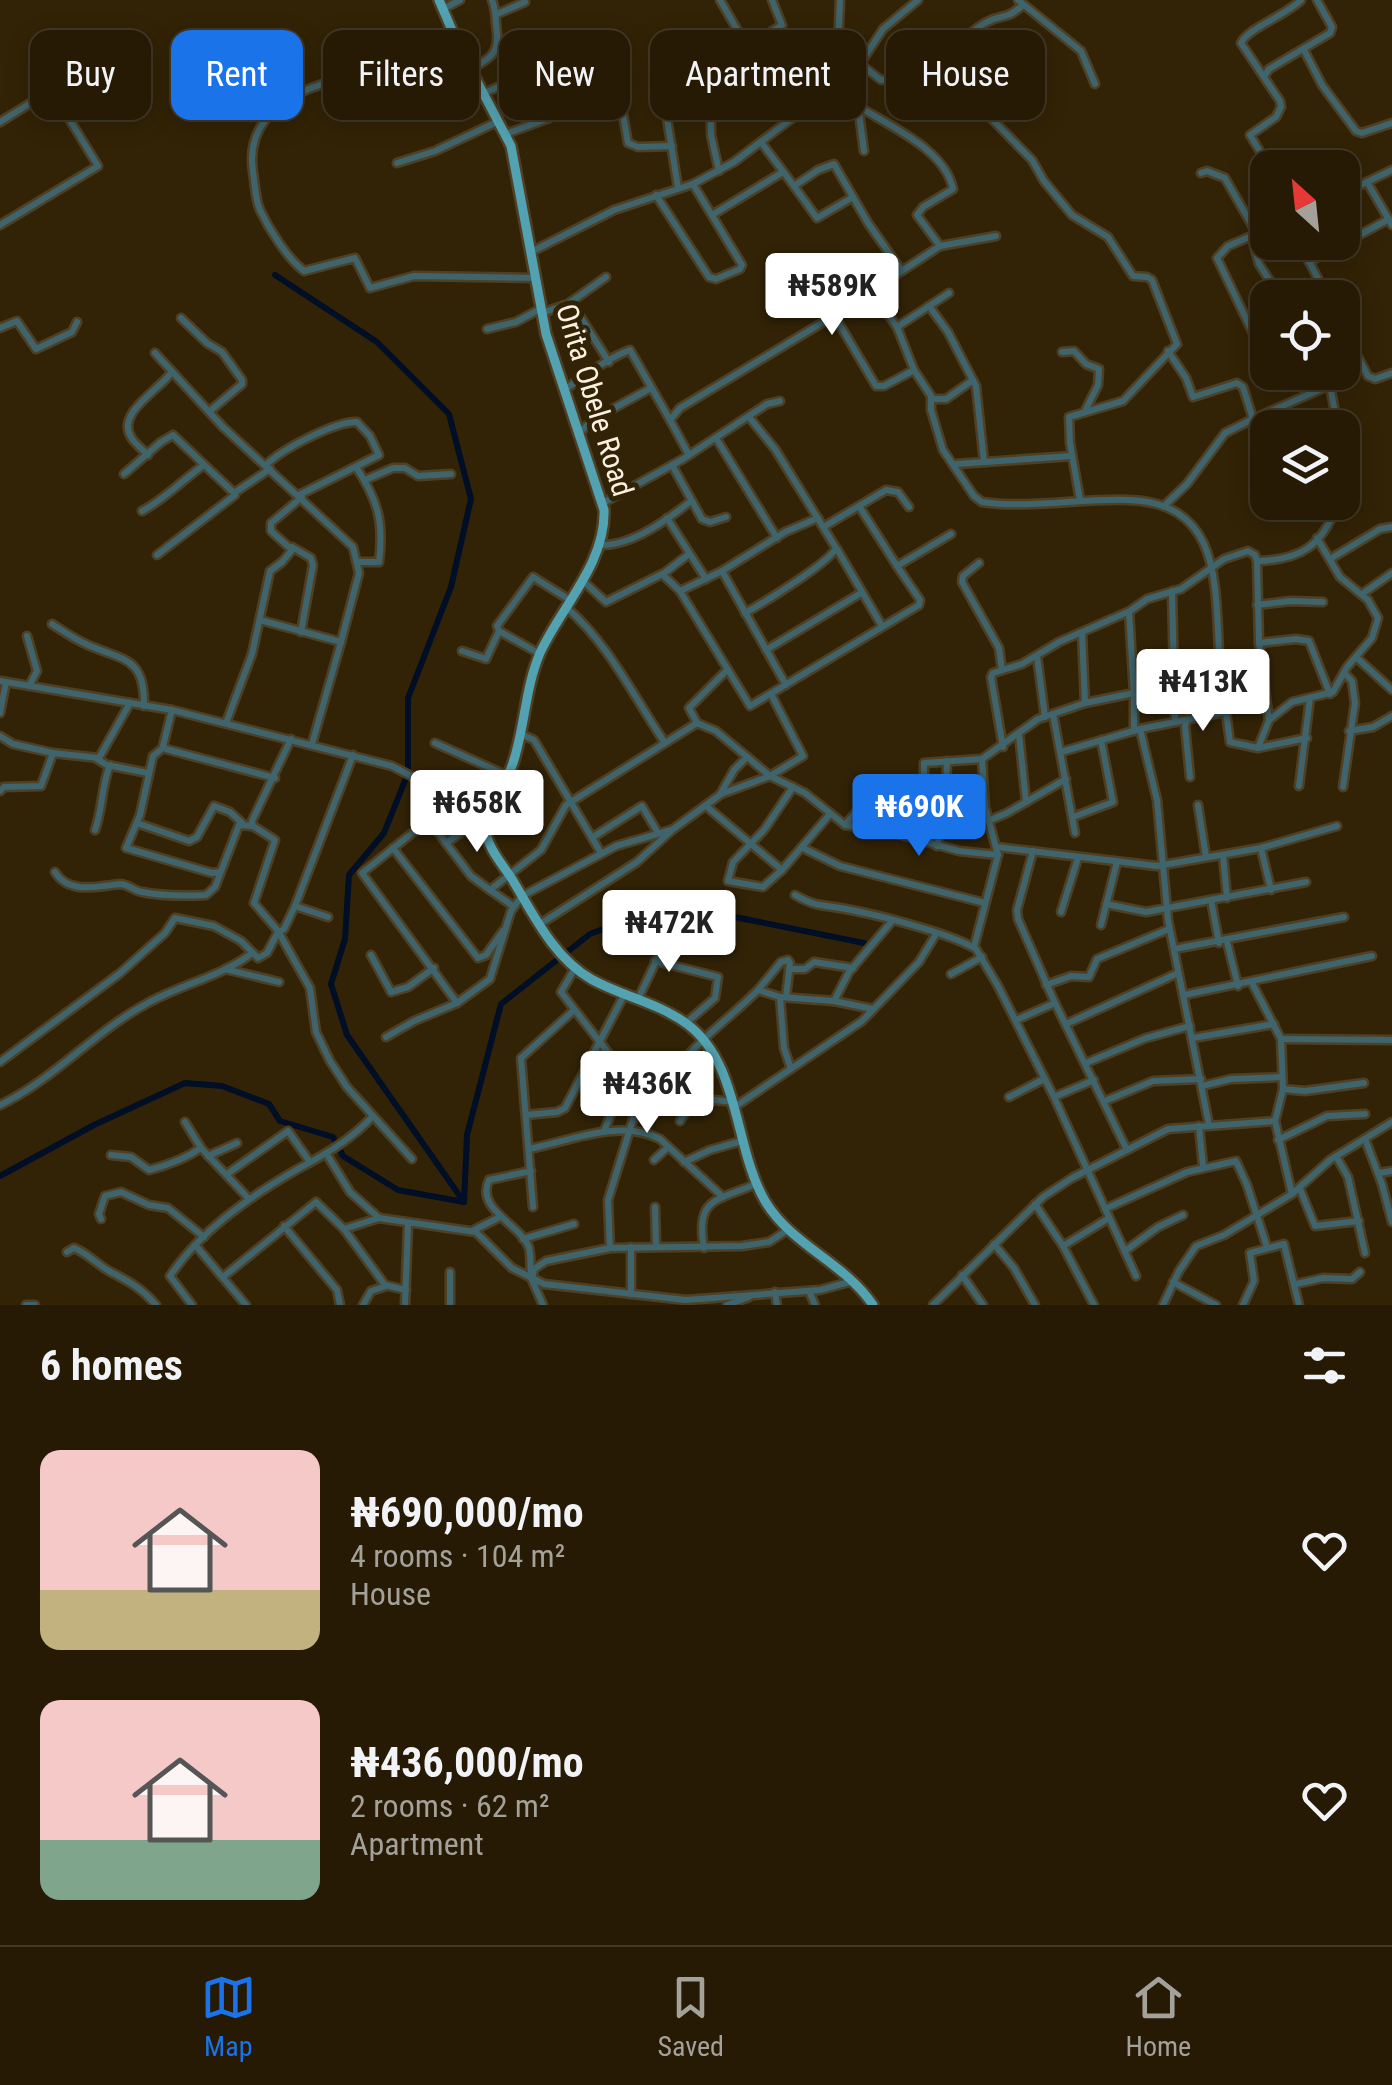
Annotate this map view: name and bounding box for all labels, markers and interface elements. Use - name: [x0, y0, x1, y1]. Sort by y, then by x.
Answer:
- chip: Buy: [30, 30, 151, 120]
- chip: Rent: [171, 30, 303, 120]
- chip: Filters: [323, 30, 479, 120]
- chip: New: [499, 30, 630, 120]
- chip: Apartment: [650, 30, 866, 120]
- chip: House: [886, 30, 1045, 120]
- north arrow: [1250, 150, 1360, 260]
- map controls: [1250, 150, 1360, 520]
- pin: ₦589K: [762, 253, 902, 338]
- text: ₦589K: [787, 266, 877, 304]
- button: locate: [1250, 280, 1360, 390]
- street label: Orita Obele Road: [549, 300, 641, 500]
- button: layers: [1250, 410, 1360, 520]
- pin: ₦413K: [1133, 649, 1273, 734]
- text: ₦413K: [1158, 662, 1248, 700]
- pin: ₦658K: [407, 770, 547, 855]
- pin: ₦690K: [849, 774, 989, 859]
- text: ₦658K: [432, 783, 522, 821]
- text: ₦690K: [874, 787, 964, 825]
- pin: ₦472K: [599, 890, 739, 975]
- text: ₦472K: [624, 903, 714, 941]
- pin: ₦436K: [577, 1051, 717, 1136]
- text: ₦436K: [602, 1064, 692, 1102]
- icon: filters: [1297, 1338, 1352, 1393]
- text: 6 homes: [40, 1341, 183, 1390]
- text: ₦690,000/mo: [350, 1488, 584, 1537]
- icon: home: [120, 1490, 240, 1610]
- icon: heart: [1297, 1523, 1352, 1578]
- text: 4 rooms · 104 m²: [350, 1537, 565, 1575]
- text: House: [350, 1575, 431, 1613]
- text: ₦436,000/mo: [350, 1738, 584, 1787]
- icon: home: [120, 1740, 240, 1860]
- icon: heart: [1297, 1773, 1352, 1828]
- text: 2 rooms · 62 m²: [350, 1787, 549, 1825]
- text: Apartment: [350, 1825, 484, 1863]
- tab: Map: [201, 1970, 256, 2063]
- tab: Saved: [657, 1970, 724, 2063]
- tab: Home: [1126, 1970, 1191, 2063]

